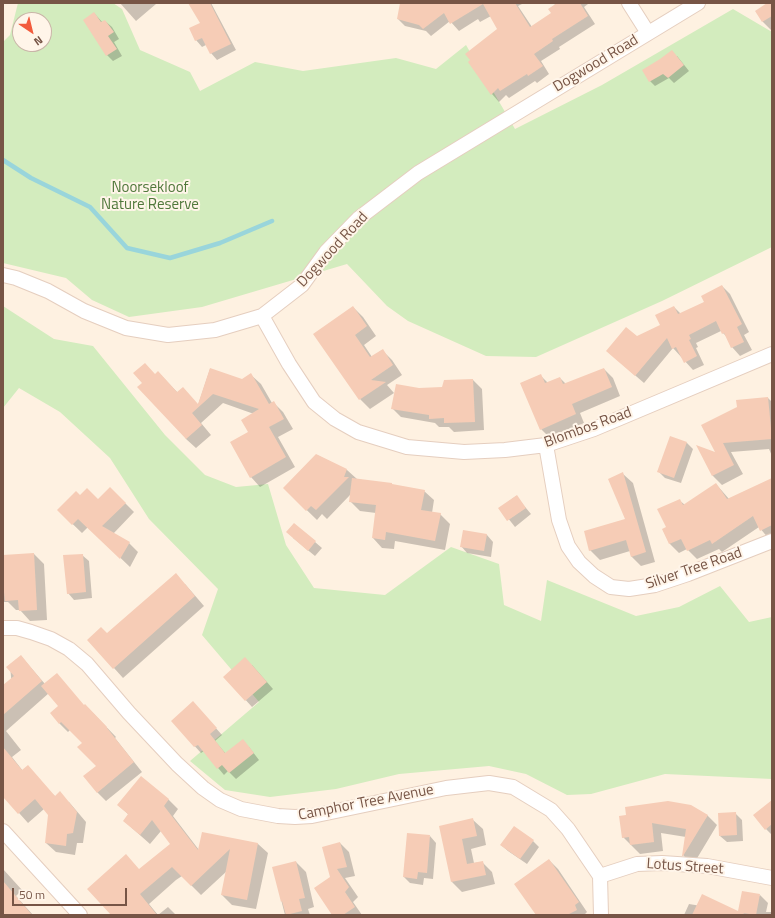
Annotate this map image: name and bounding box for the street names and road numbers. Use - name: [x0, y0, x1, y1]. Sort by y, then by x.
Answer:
- street label: Dogwood Road: [550, 32, 642, 96]
- street label: Dogwood Road: [294, 209, 372, 291]
- street label: Blombos Road: [542, 404, 634, 452]
- street label: Silver Tree Road: [644, 544, 744, 594]
- street label: Camphor Tree Avenue: [297, 781, 435, 825]
- street label: Lotus Street: [646, 855, 724, 879]

